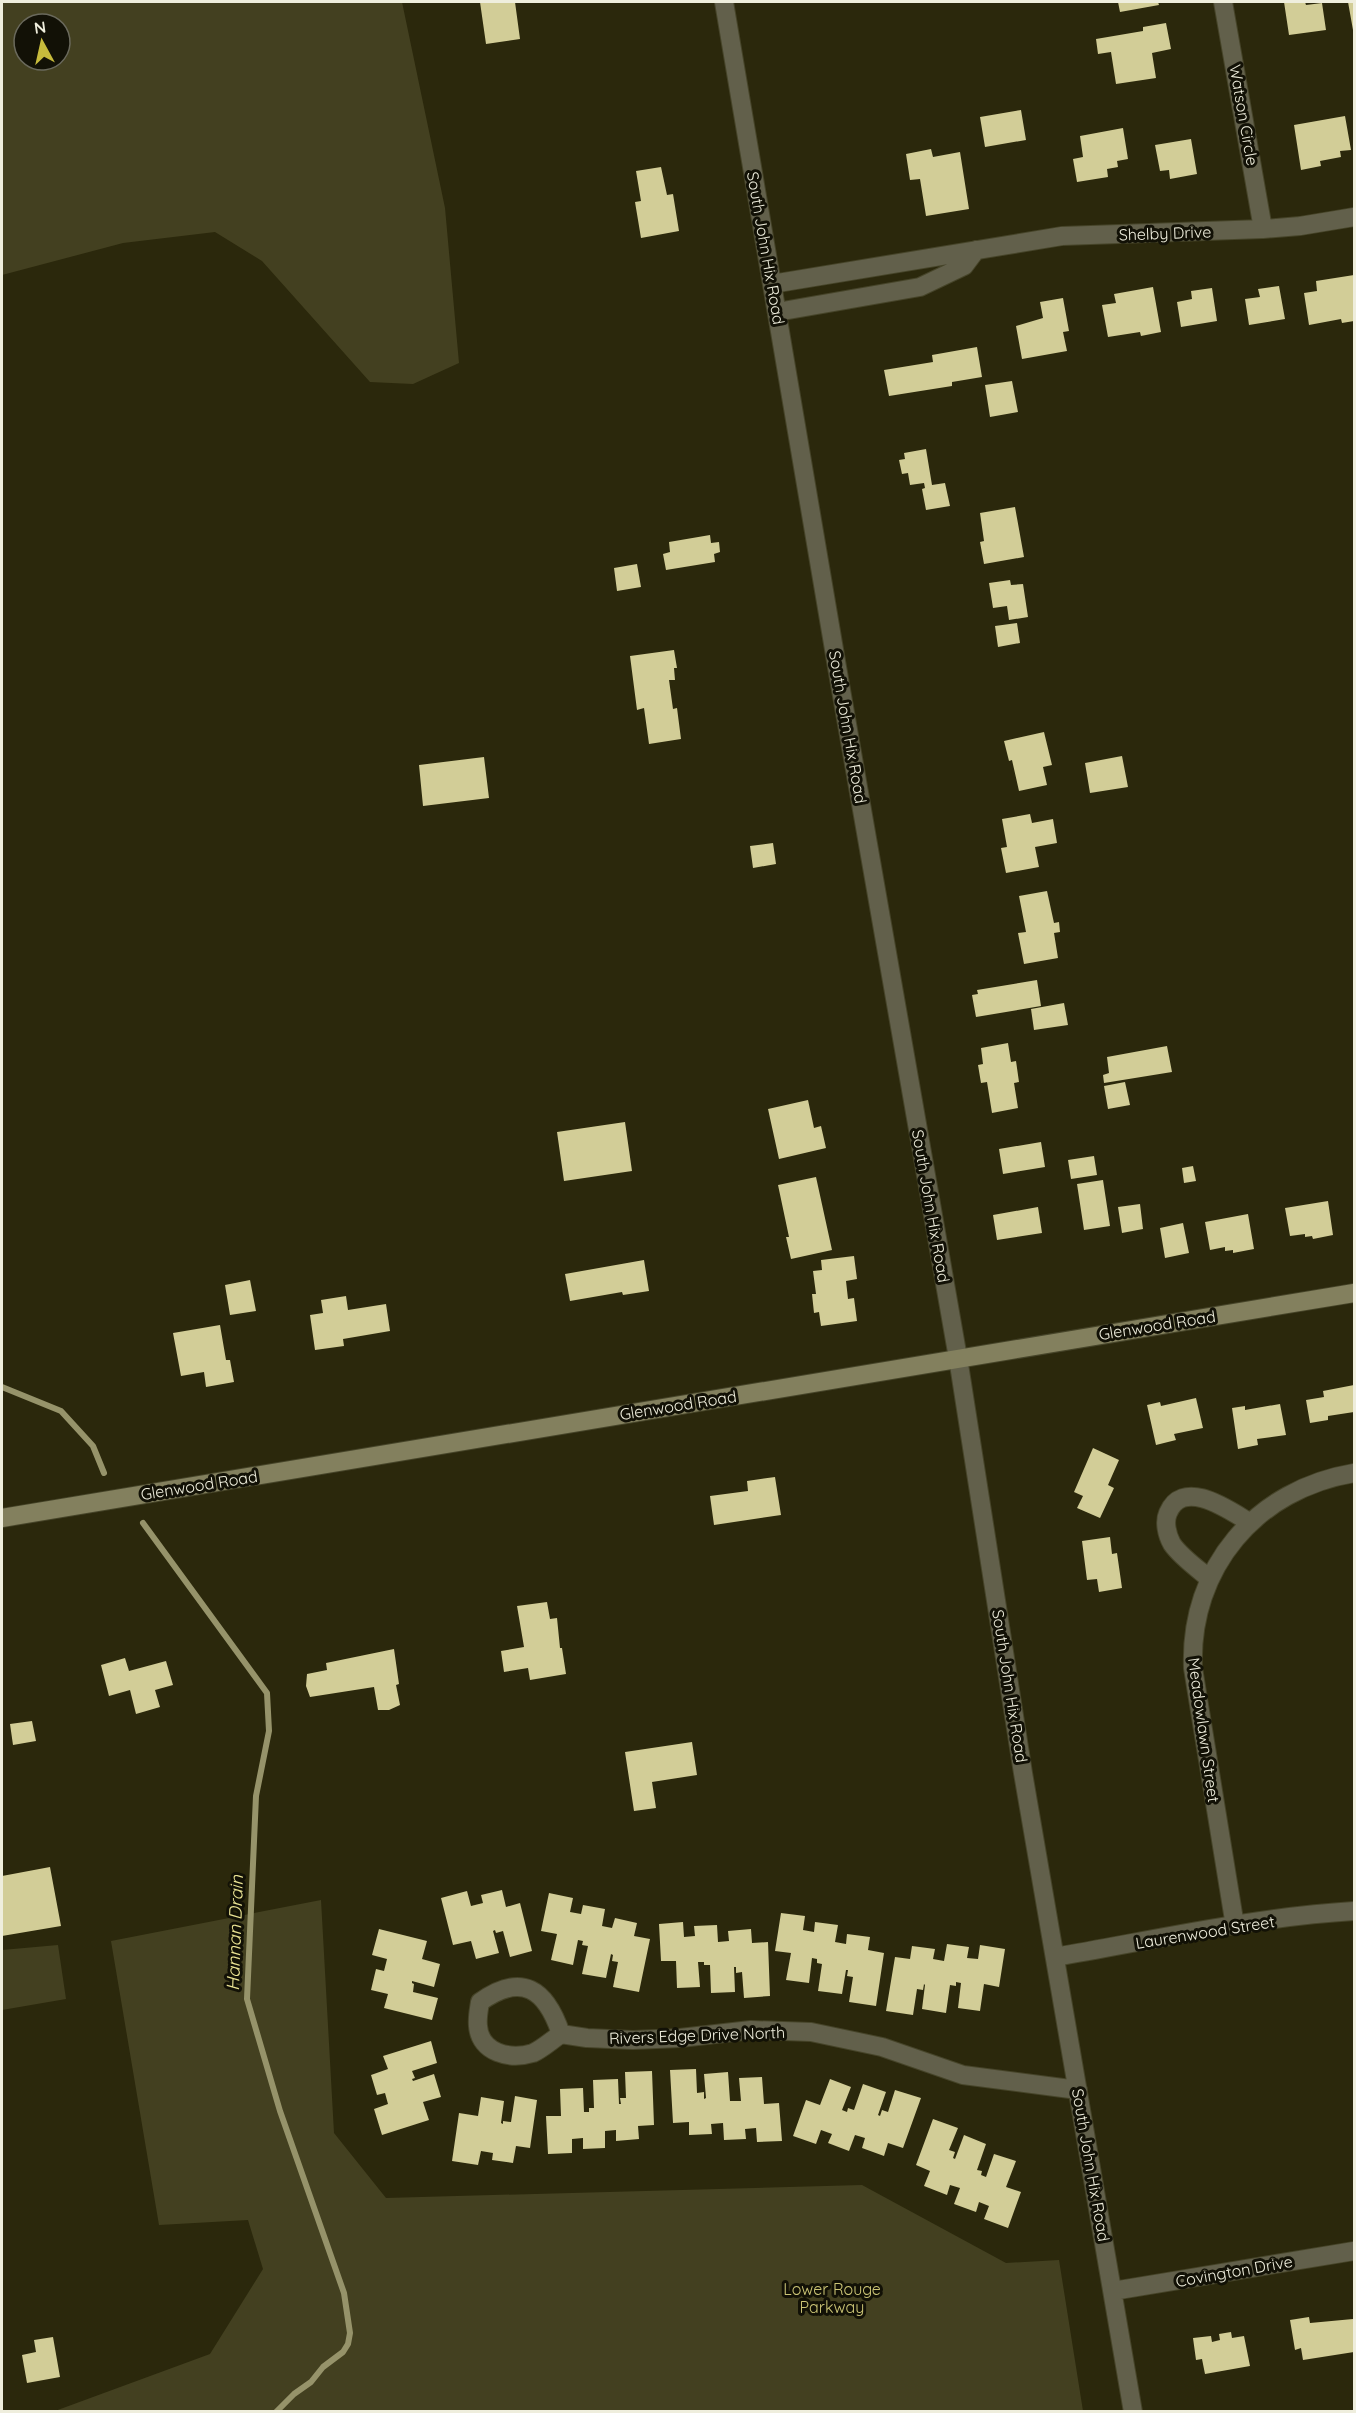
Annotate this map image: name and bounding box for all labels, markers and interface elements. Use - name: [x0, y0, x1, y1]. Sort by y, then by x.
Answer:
- north arrow: [12, 12, 72, 72]
- text: N: [33, 16, 47, 38]
- street label: Watson Circle: [1225, 63, 1263, 167]
- street label: South John Hix Road: [743, 170, 789, 326]
- street label: Shelby Drive: [1118, 221, 1212, 245]
- street label: South John Hix Road: [825, 649, 871, 805]
- street label: South John Hix Road: [908, 1128, 954, 1284]
- street label: Glenwood Road: [1097, 1306, 1217, 1344]
- street label: Glenwood Road: [618, 1386, 738, 1424]
- street label: Glenwood Road: [139, 1466, 259, 1504]
- street label: South John Hix Road: [988, 1608, 1032, 1764]
- street label: Meadowlawn Street: [1184, 1656, 1224, 1804]
- water label: Hannan Drain: [221, 1874, 248, 1991]
- street label: Laurenwood Street: [1134, 1911, 1276, 1953]
- street label: Rivers Edge Drive North: [609, 2022, 785, 2048]
- street label: South John Hix Road: [1068, 2087, 1114, 2243]
- street label: Covington Drive: [1174, 2251, 1294, 2291]
- park label: Lower Rouge Parkway: [783, 2279, 881, 2317]

